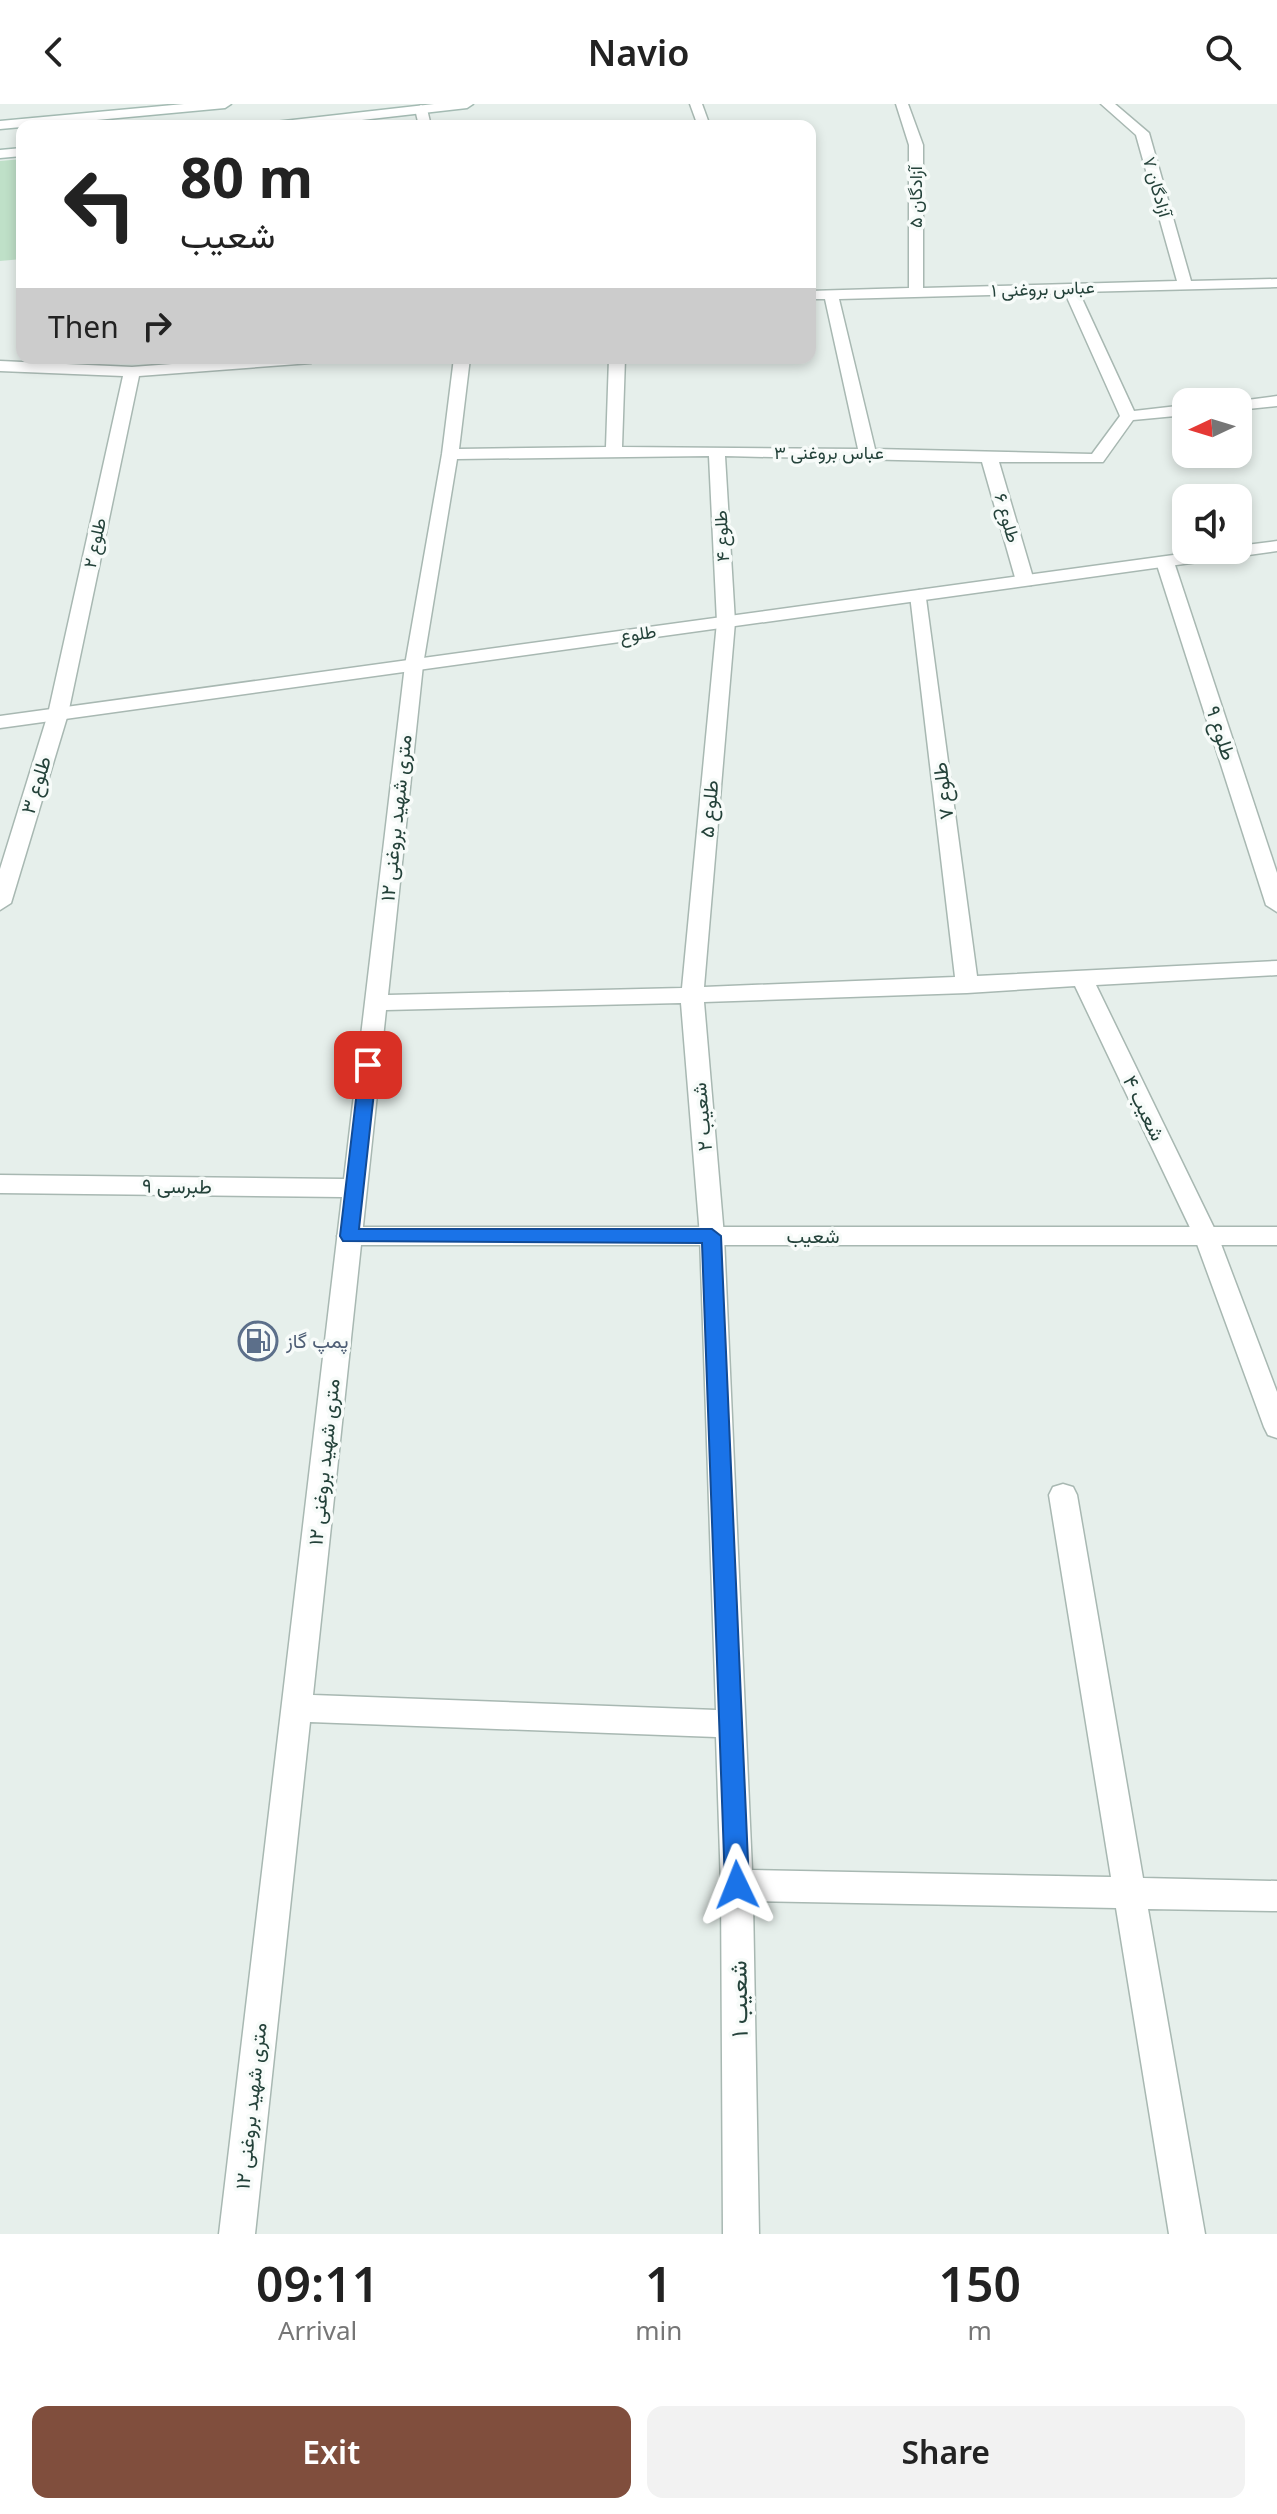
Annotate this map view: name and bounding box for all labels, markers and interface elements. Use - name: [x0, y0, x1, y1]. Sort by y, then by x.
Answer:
- text: Navio: [588, 28, 689, 77]
- icon: back: [32, 30, 76, 74]
- icon: search: [1201, 30, 1245, 74]
- text: 80 m: [180, 138, 313, 214]
- icon: left: [48, 152, 152, 256]
- street label: آزادگان ۷: [1138, 154, 1179, 222]
- street label: آزادگان ۵: [903, 164, 927, 228]
- text: شعیب: [180, 210, 276, 259]
- street label: عباس بروغنی ۱: [991, 274, 1095, 302]
- icon: right: [135, 304, 179, 348]
- text: Then: [48, 306, 119, 347]
- north arrow: [1172, 388, 1252, 468]
- map controls: [1172, 388, 1252, 564]
- street label: عباس بروغنی ۳: [774, 440, 884, 464]
- button: sound: [1172, 484, 1252, 564]
- street label: طلوع ۶: [989, 490, 1026, 545]
- street label: طلوع ۴: [708, 510, 735, 562]
- street label: طلوع ۲: [77, 515, 112, 570]
- street label: طلوع: [618, 619, 658, 648]
- street label: طلوع ۹: [1199, 702, 1243, 764]
- street label: ۱۲ متری شهید بروغنی: [373, 733, 418, 903]
- street label: طلوع ۳: [14, 753, 58, 817]
- street label: طلوع ۷: [926, 761, 960, 821]
- street label: طلوع ۵: [693, 779, 725, 839]
- pin: [334, 1031, 402, 1099]
- icon: arrive: [346, 1043, 390, 1087]
- street label: شعیب ۴: [1117, 1071, 1172, 1145]
- street label: شعیب ۲: [685, 1082, 718, 1152]
- street label: طبرسی ۹: [142, 1171, 212, 1200]
- street label: شعیب: [786, 1222, 840, 1249]
- fuel station icon: پمپ گاز: [237, 1320, 279, 1362]
- place label: پمپ گاز: [285, 1327, 348, 1355]
- street label: ۱۲ متری شهید بروغنی: [301, 1377, 346, 1547]
- position arrow: [695, 1843, 779, 1927]
- street label: شعیب ۱: [720, 1960, 755, 2038]
- street label: ۱۲ متری شهید بروغنی: [228, 2021, 273, 2191]
- text: 09:11: [256, 2251, 379, 2316]
- text: 1: [645, 2251, 673, 2316]
- text: 150: [939, 2251, 1021, 2316]
- text: Arrival: [278, 2312, 357, 2348]
- text: min: [635, 2312, 682, 2348]
- text: m: [968, 2312, 992, 2348]
- button: Exit: [32, 2406, 631, 2498]
- button: Share: [647, 2406, 1245, 2498]

